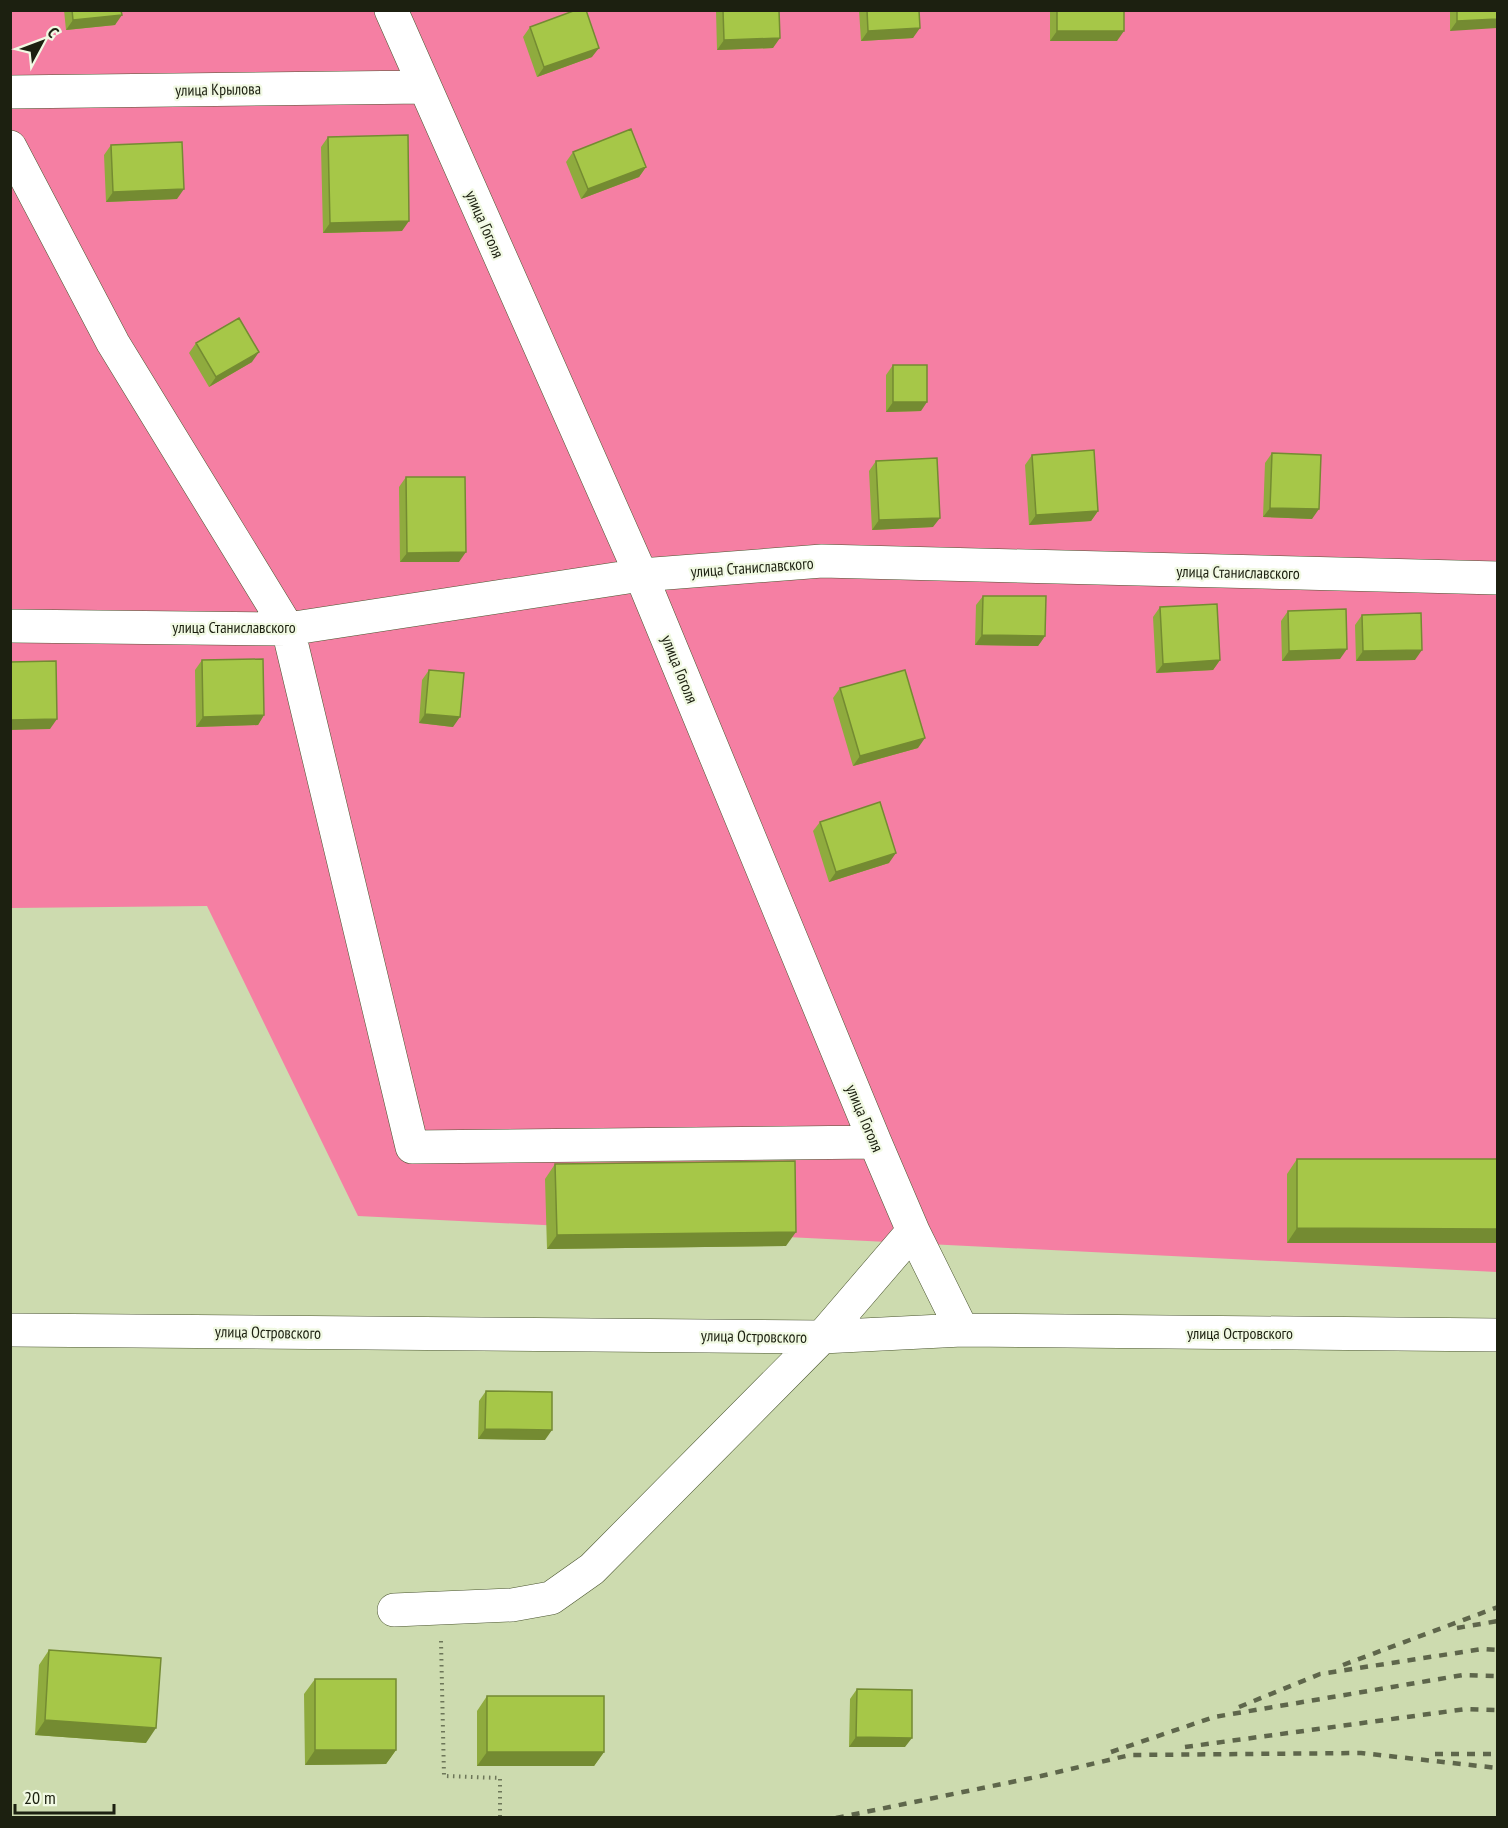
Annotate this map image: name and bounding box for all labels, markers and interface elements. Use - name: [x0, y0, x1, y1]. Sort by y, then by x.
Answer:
- north arrow: [12, 12, 72, 72]
- text: С: [43, 23, 64, 42]
- street label: улица Крылова: [175, 78, 261, 100]
- street label: улица Гоголя: [461, 187, 509, 261]
- street label: улица Станиславского: [690, 553, 814, 581]
- street label: улица Станиславского: [1176, 561, 1300, 583]
- street label: улица Станиславского: [172, 617, 296, 637]
- street label: улица Гоголя: [657, 632, 703, 706]
- street label: улица Гоголя: [842, 1081, 888, 1155]
- street label: улица Островского: [215, 1321, 321, 1343]
- street label: улица Островского: [1187, 1323, 1293, 1343]
- street label: улица Островского: [701, 1325, 807, 1347]
- scale bar: [15, 1777, 114, 1815]
- text: 20 m: [24, 1786, 56, 1809]

